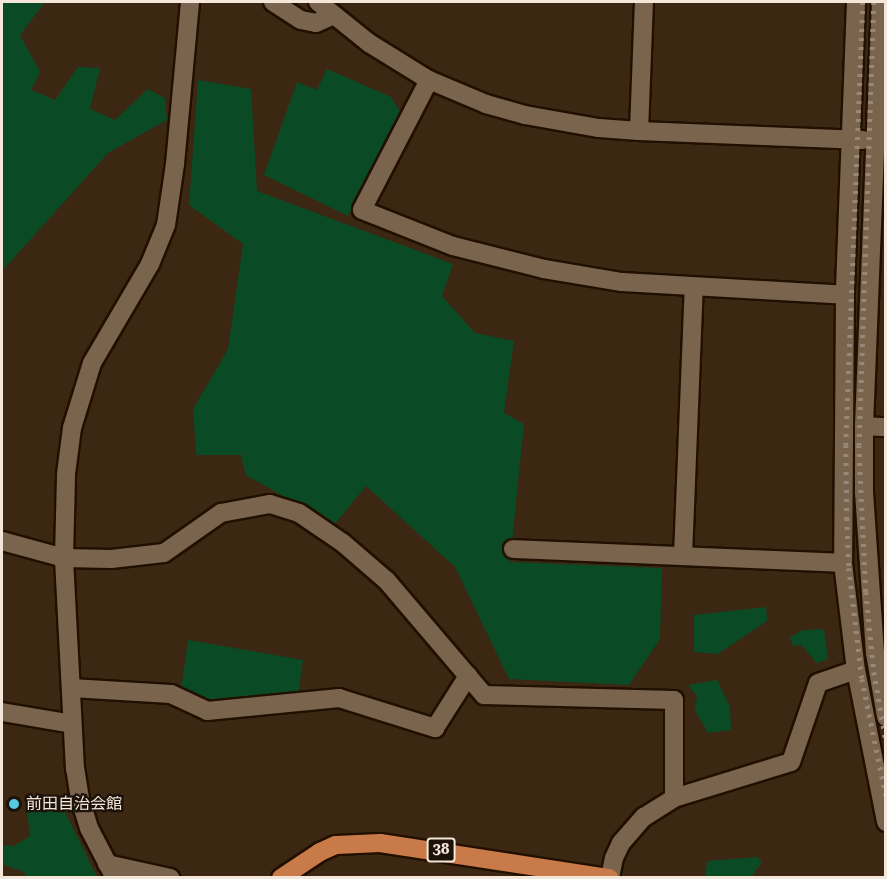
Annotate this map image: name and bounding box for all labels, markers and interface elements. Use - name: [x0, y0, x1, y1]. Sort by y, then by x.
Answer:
- place label: 前田自治会館: [26, 794, 122, 814]
- marker: 前田自治会館: [7, 797, 21, 811]
- road number: 38: [426, 838, 456, 862]

